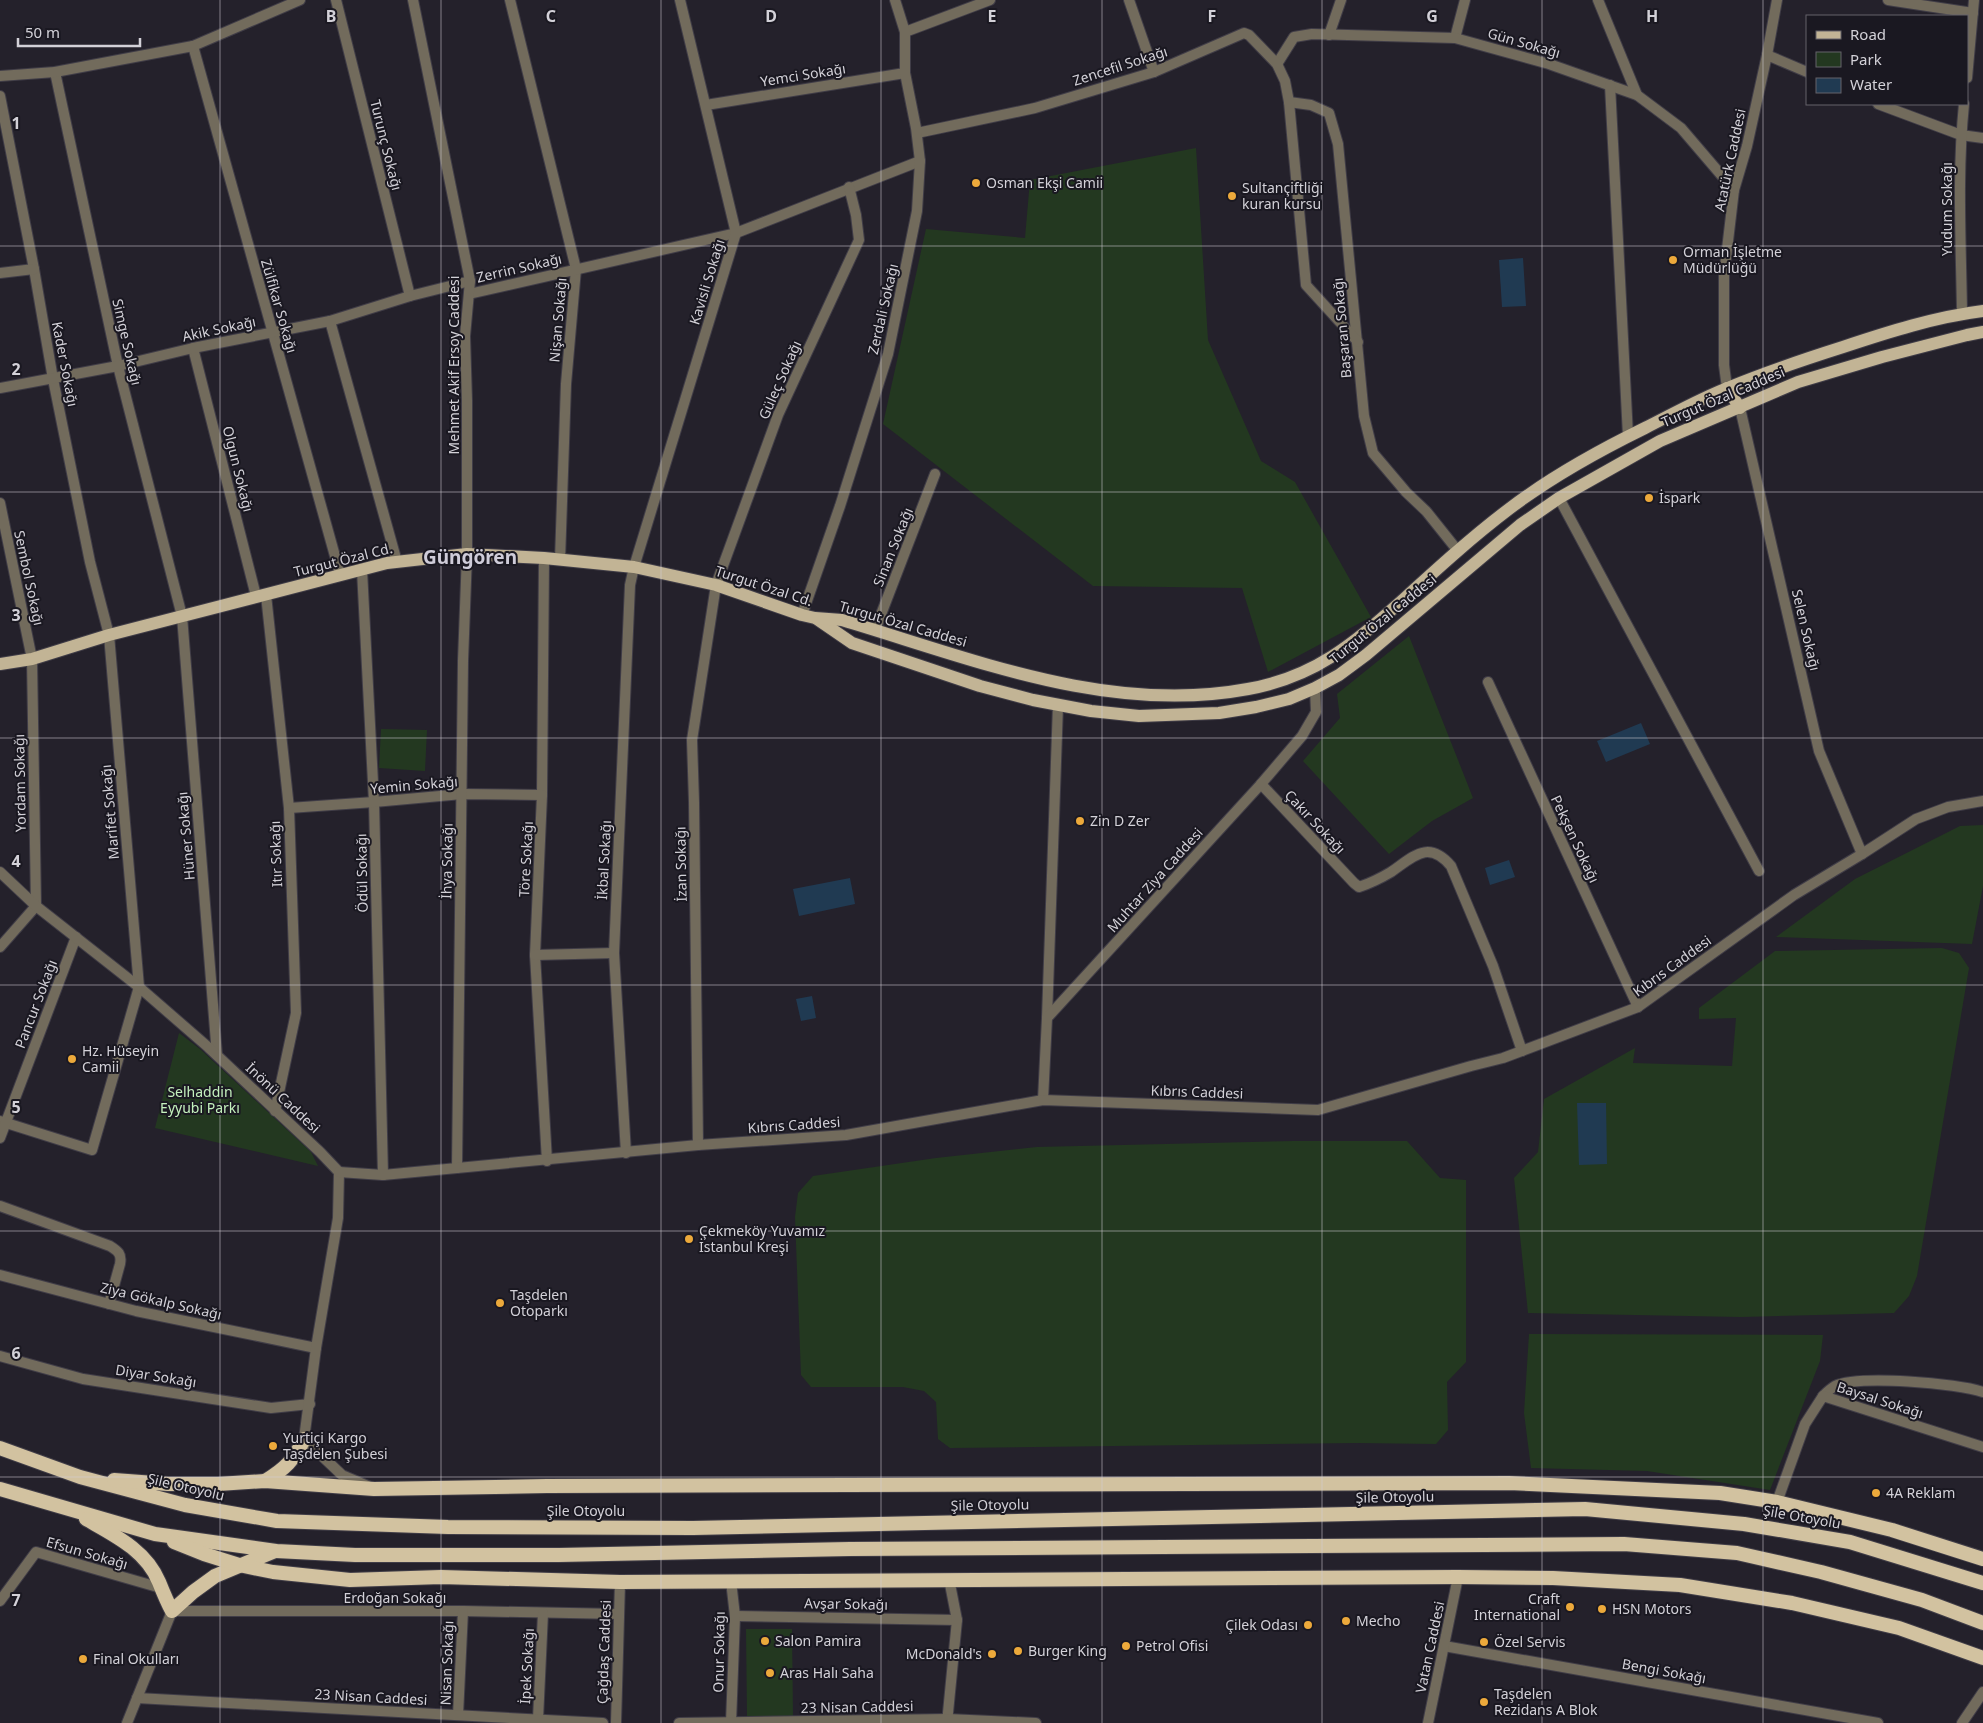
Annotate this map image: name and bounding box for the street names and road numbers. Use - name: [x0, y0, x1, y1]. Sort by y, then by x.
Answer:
- street label: Gün Sokağı: [1486, 23, 1563, 62]
- street label: Zencefil Sokağı: [1070, 41, 1170, 90]
- street label: Yemci Sokağı: [759, 58, 847, 91]
- street label: Turunç Sokağı: [366, 98, 407, 192]
- street label: Atatürk Caddesi: [1709, 107, 1750, 213]
- street label: Yudum Sokağı: [1937, 162, 1956, 256]
- street label: Kavisli Sokağı: [684, 237, 729, 327]
- street label: Zerrin Sokağı: [474, 248, 563, 287]
- street label: Zülfikar Sokağı: [257, 257, 302, 355]
- street label: Zerdali Sokağı: [863, 262, 902, 356]
- street label: Mehmet Akif Ersoy Caddesi: [444, 276, 463, 454]
- street label: Nişan Sokağı: [544, 277, 571, 363]
- street label: Başaran Sokağı: [1328, 277, 1355, 379]
- street label: Simge Sokağı: [108, 297, 147, 387]
- street label: Akik Sokağı: [180, 311, 257, 346]
- street label: Kader Sokağı: [48, 320, 83, 408]
- street label: Güleç Sokağı: [754, 337, 805, 422]
- street label: Turgut Özal Caddesi: [1658, 362, 1787, 431]
- street label: Olgun Sokağı: [219, 424, 258, 514]
- street label: Sinan Sokağı: [868, 504, 917, 589]
- street label: Sembol Sokağı: [10, 529, 49, 627]
- street label: Turgut Özal Cd.: [291, 538, 394, 581]
- street label: Turgut Özal Cd.: [713, 561, 815, 610]
- street label: Turgut Özal Caddesi: [1325, 570, 1440, 668]
- street label: Selen Sokağı: [1788, 587, 1825, 673]
- street label: Turgut Özal Caddesi: [837, 596, 969, 651]
- street label: Yordam Sokağı: [9, 734, 30, 832]
- street label: Marifet Sokağı: [96, 764, 123, 860]
- street label: Yemin Sokağı: [369, 771, 459, 798]
- street label: Çakır Sokağı: [1281, 786, 1350, 858]
- street label: Hüner Sokağı: [172, 791, 199, 881]
- street label: Pekşen Sokağı: [1547, 792, 1604, 886]
- street label: Itır Sokağı: [265, 820, 286, 888]
- street label: İkbal Sokağı: [592, 820, 615, 900]
- street label: Töre Sokağı: [514, 821, 537, 897]
- street label: İhya Sokağı: [436, 823, 457, 899]
- street label: Muhtar Ziya Caddesi: [1102, 823, 1207, 936]
- street label: İzan Sokağı: [670, 826, 691, 902]
- street label: Ödül Sokağı: [351, 833, 372, 913]
- street label: Kıbrıs Caddesi: [1629, 931, 1715, 1001]
- street label: Pancur Sokağı: [10, 957, 61, 1051]
- street label: İnönü Caddesi: [242, 1058, 325, 1137]
- street label: Kıbrıs Caddesi: [1150, 1080, 1244, 1103]
- street label: Kıbrıs Caddesi: [747, 1112, 841, 1137]
- street label: Ziya Gökalp Sokağı: [99, 1277, 224, 1324]
- street label: Diyar Sokağı: [114, 1360, 198, 1391]
- street label: Baysal Sokağı: [1835, 1377, 1926, 1422]
- street label: Şile Otoyolu: [146, 1468, 226, 1505]
- street label: Şile Otoyolu: [1356, 1486, 1434, 1507]
- street label: Şile Otoyolu: [951, 1494, 1029, 1515]
- street label: Şile Otoyolu: [1762, 1500, 1842, 1533]
- street label: Şile Otoyolu: [547, 1501, 625, 1520]
- street label: Efsun Sokağı: [44, 1532, 130, 1573]
- street label: Erdoğan Sokağı: [344, 1588, 446, 1607]
- street label: Avşar Sokağı: [804, 1593, 888, 1614]
- street label: Vatan Caddesi: [1411, 1599, 1449, 1695]
- street label: Çağdaş Caddesi: [592, 1600, 615, 1704]
- street label: Onur Sokağı: [708, 1611, 729, 1693]
- street label: Nisan Sokağı: [436, 1620, 457, 1706]
- street label: İpek Sokağı: [515, 1627, 538, 1704]
- street label: Bengi Sokağı: [1620, 1654, 1708, 1687]
- street label: 23 Nisan Caddesi: [314, 1684, 428, 1709]
- street label: 23 Nisan Caddesi: [800, 1696, 914, 1717]

